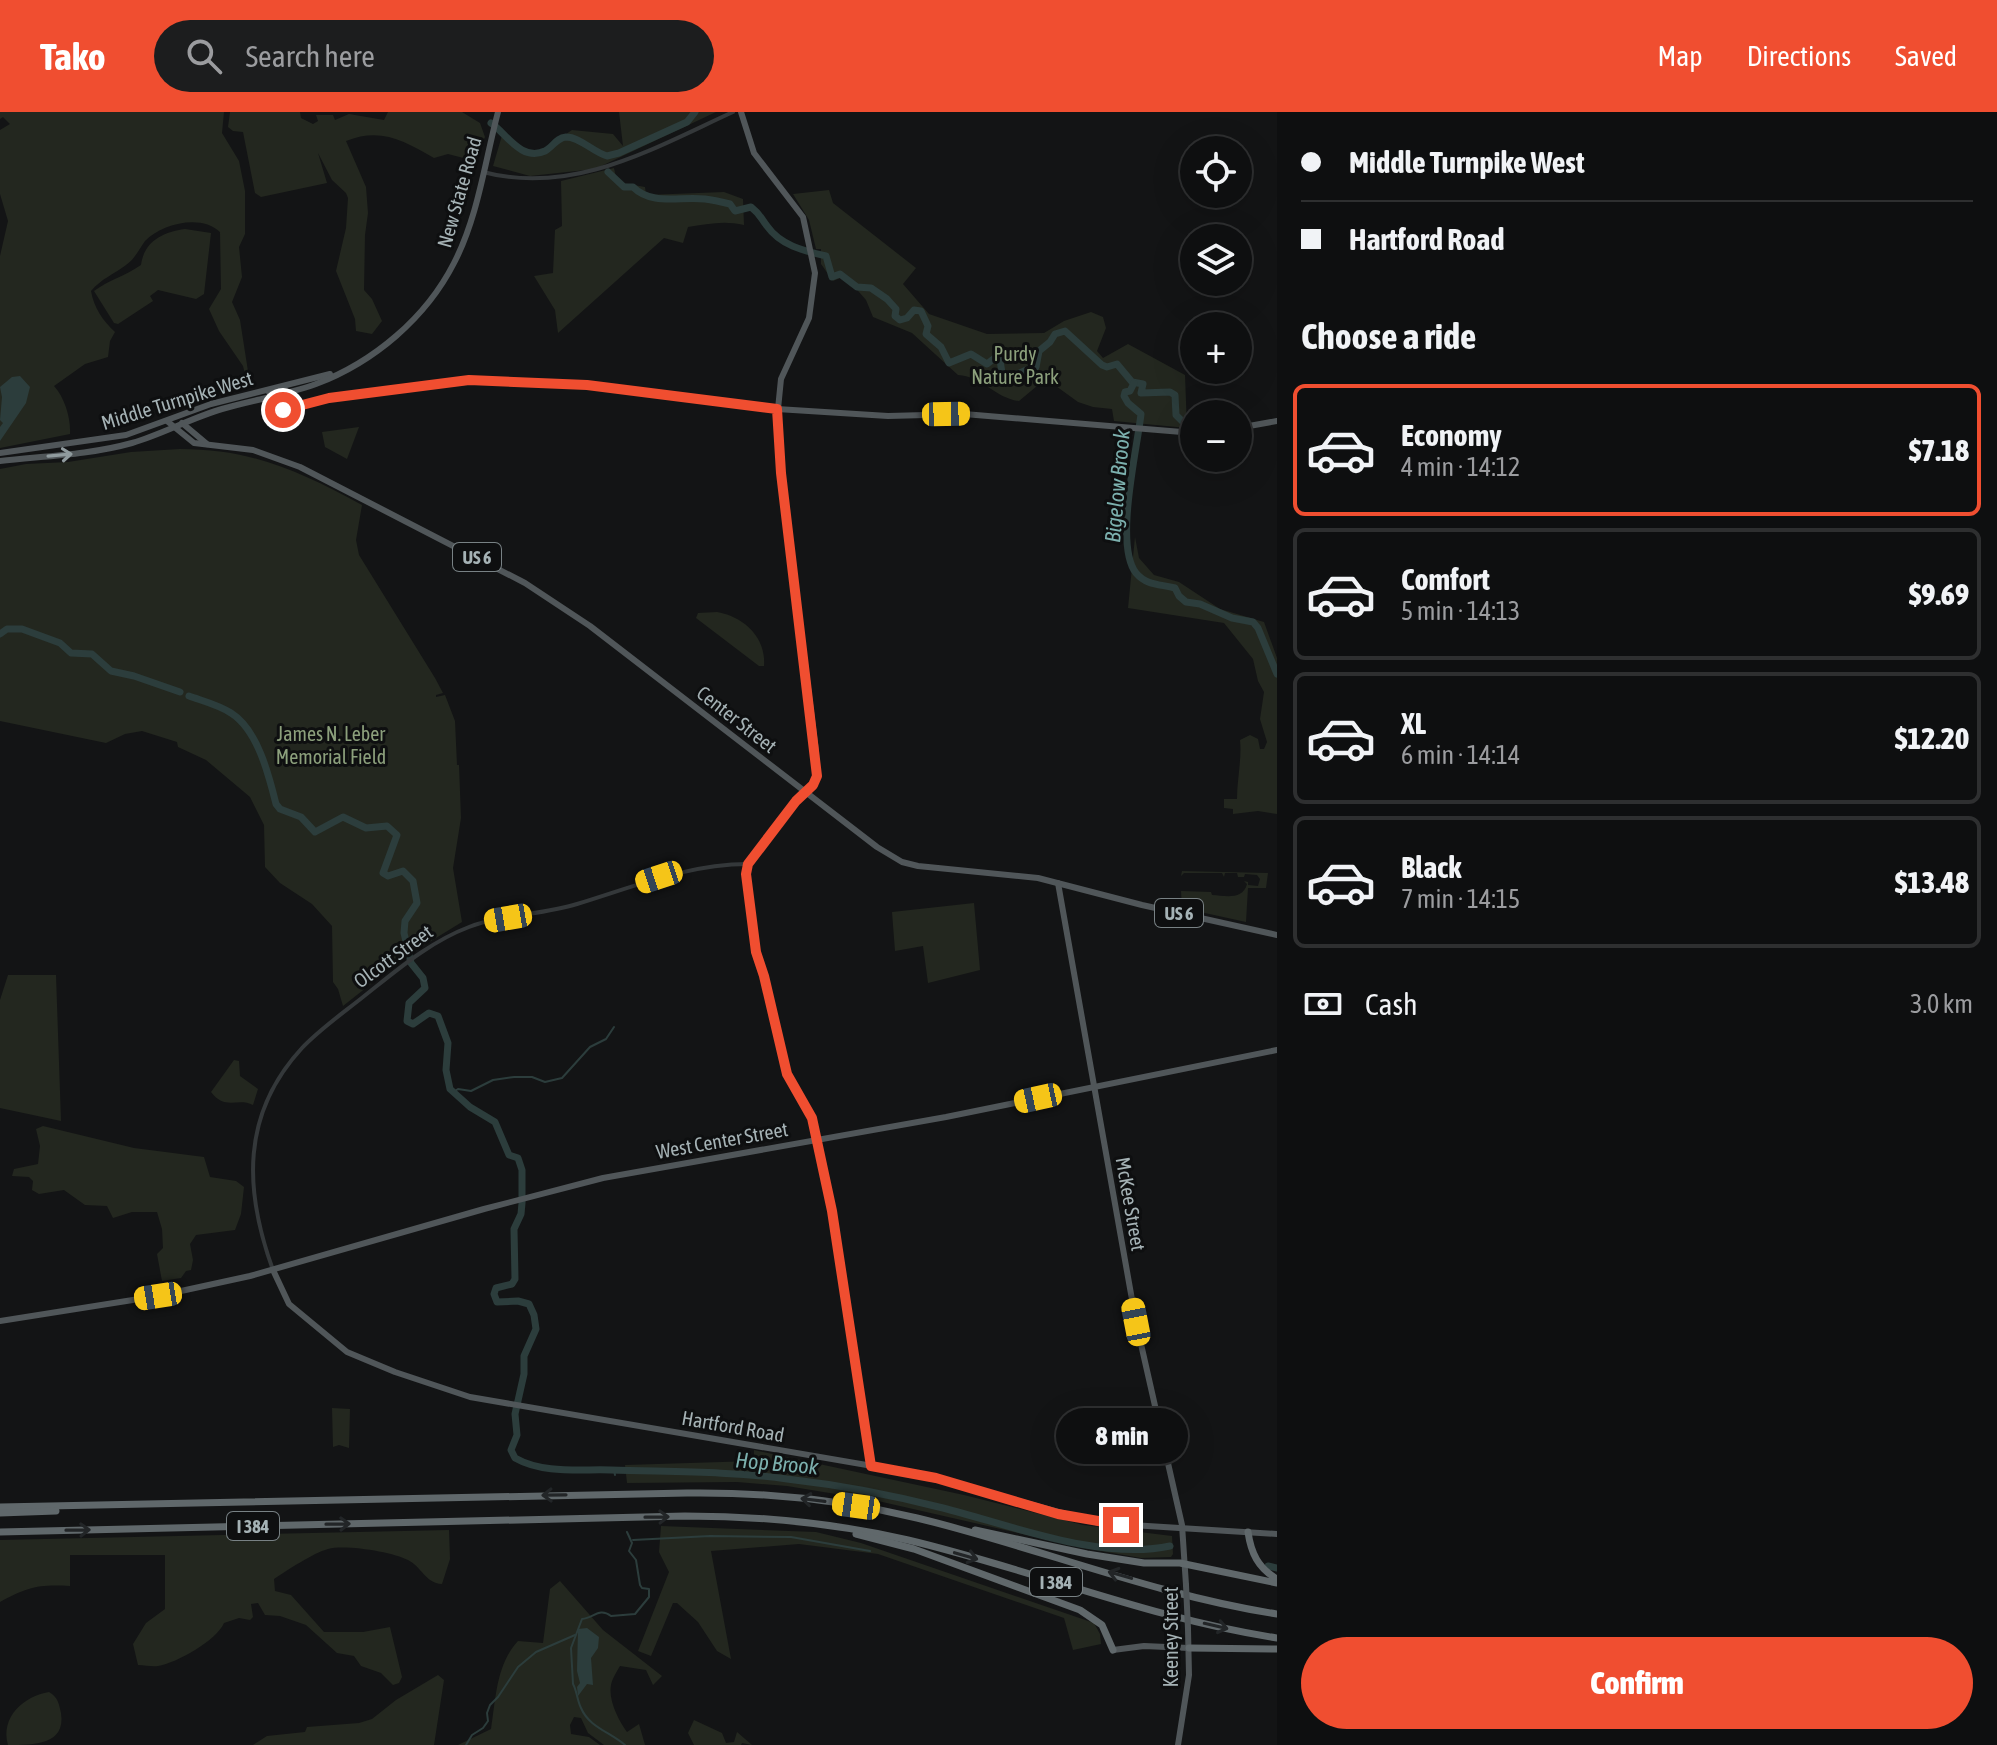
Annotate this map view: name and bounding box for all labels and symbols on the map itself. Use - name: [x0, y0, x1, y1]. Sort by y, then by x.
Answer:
- street label: New State Road: [432, 134, 486, 250]
- park label: Purdy Nature Park: [971, 342, 1059, 388]
- street label: Middle Turnpike West: [99, 366, 256, 434]
- route start: [265, 392, 301, 428]
- car: [922, 402, 970, 426]
- water label: Bigelow Brook: [1099, 428, 1135, 544]
- one-way arrow: [46, 447, 73, 462]
- road number: US 6: [453, 543, 501, 571]
- street label: Center Street: [693, 681, 782, 757]
- park label: James N. Leber Memorial Field: [276, 722, 386, 768]
- car: [632, 858, 686, 896]
- road number: US 6: [1155, 899, 1203, 927]
- car: [482, 902, 534, 934]
- street label: Olcott Street: [349, 920, 437, 992]
- car: [1012, 1081, 1064, 1115]
- street label: West Center Street: [654, 1117, 790, 1163]
- street label: McKee Street: [1111, 1155, 1151, 1253]
- car: [132, 1280, 184, 1312]
- car: [1120, 1296, 1152, 1348]
- street label: Hartford Road: [680, 1406, 786, 1446]
- callout: 8 min: [1055, 1409, 1187, 1465]
- water label: Hop Brook: [734, 1446, 820, 1480]
- one-way arrow: [541, 1488, 568, 1503]
- car: [831, 1491, 881, 1521]
- one-way arrow: [800, 1492, 827, 1507]
- route end: [1103, 1507, 1139, 1543]
- one-way arrow: [643, 1509, 670, 1525]
- road number: I 384: [227, 1512, 279, 1540]
- one-way arrow: [324, 1517, 351, 1532]
- one-way arrow: [64, 1523, 91, 1538]
- one-way arrow: [952, 1549, 978, 1564]
- one-way arrow: [1107, 1567, 1133, 1582]
- road number: I 384: [1030, 1568, 1082, 1596]
- street label: Keeney Street: [1159, 1586, 1182, 1687]
- one-way arrow: [1202, 1619, 1228, 1634]

